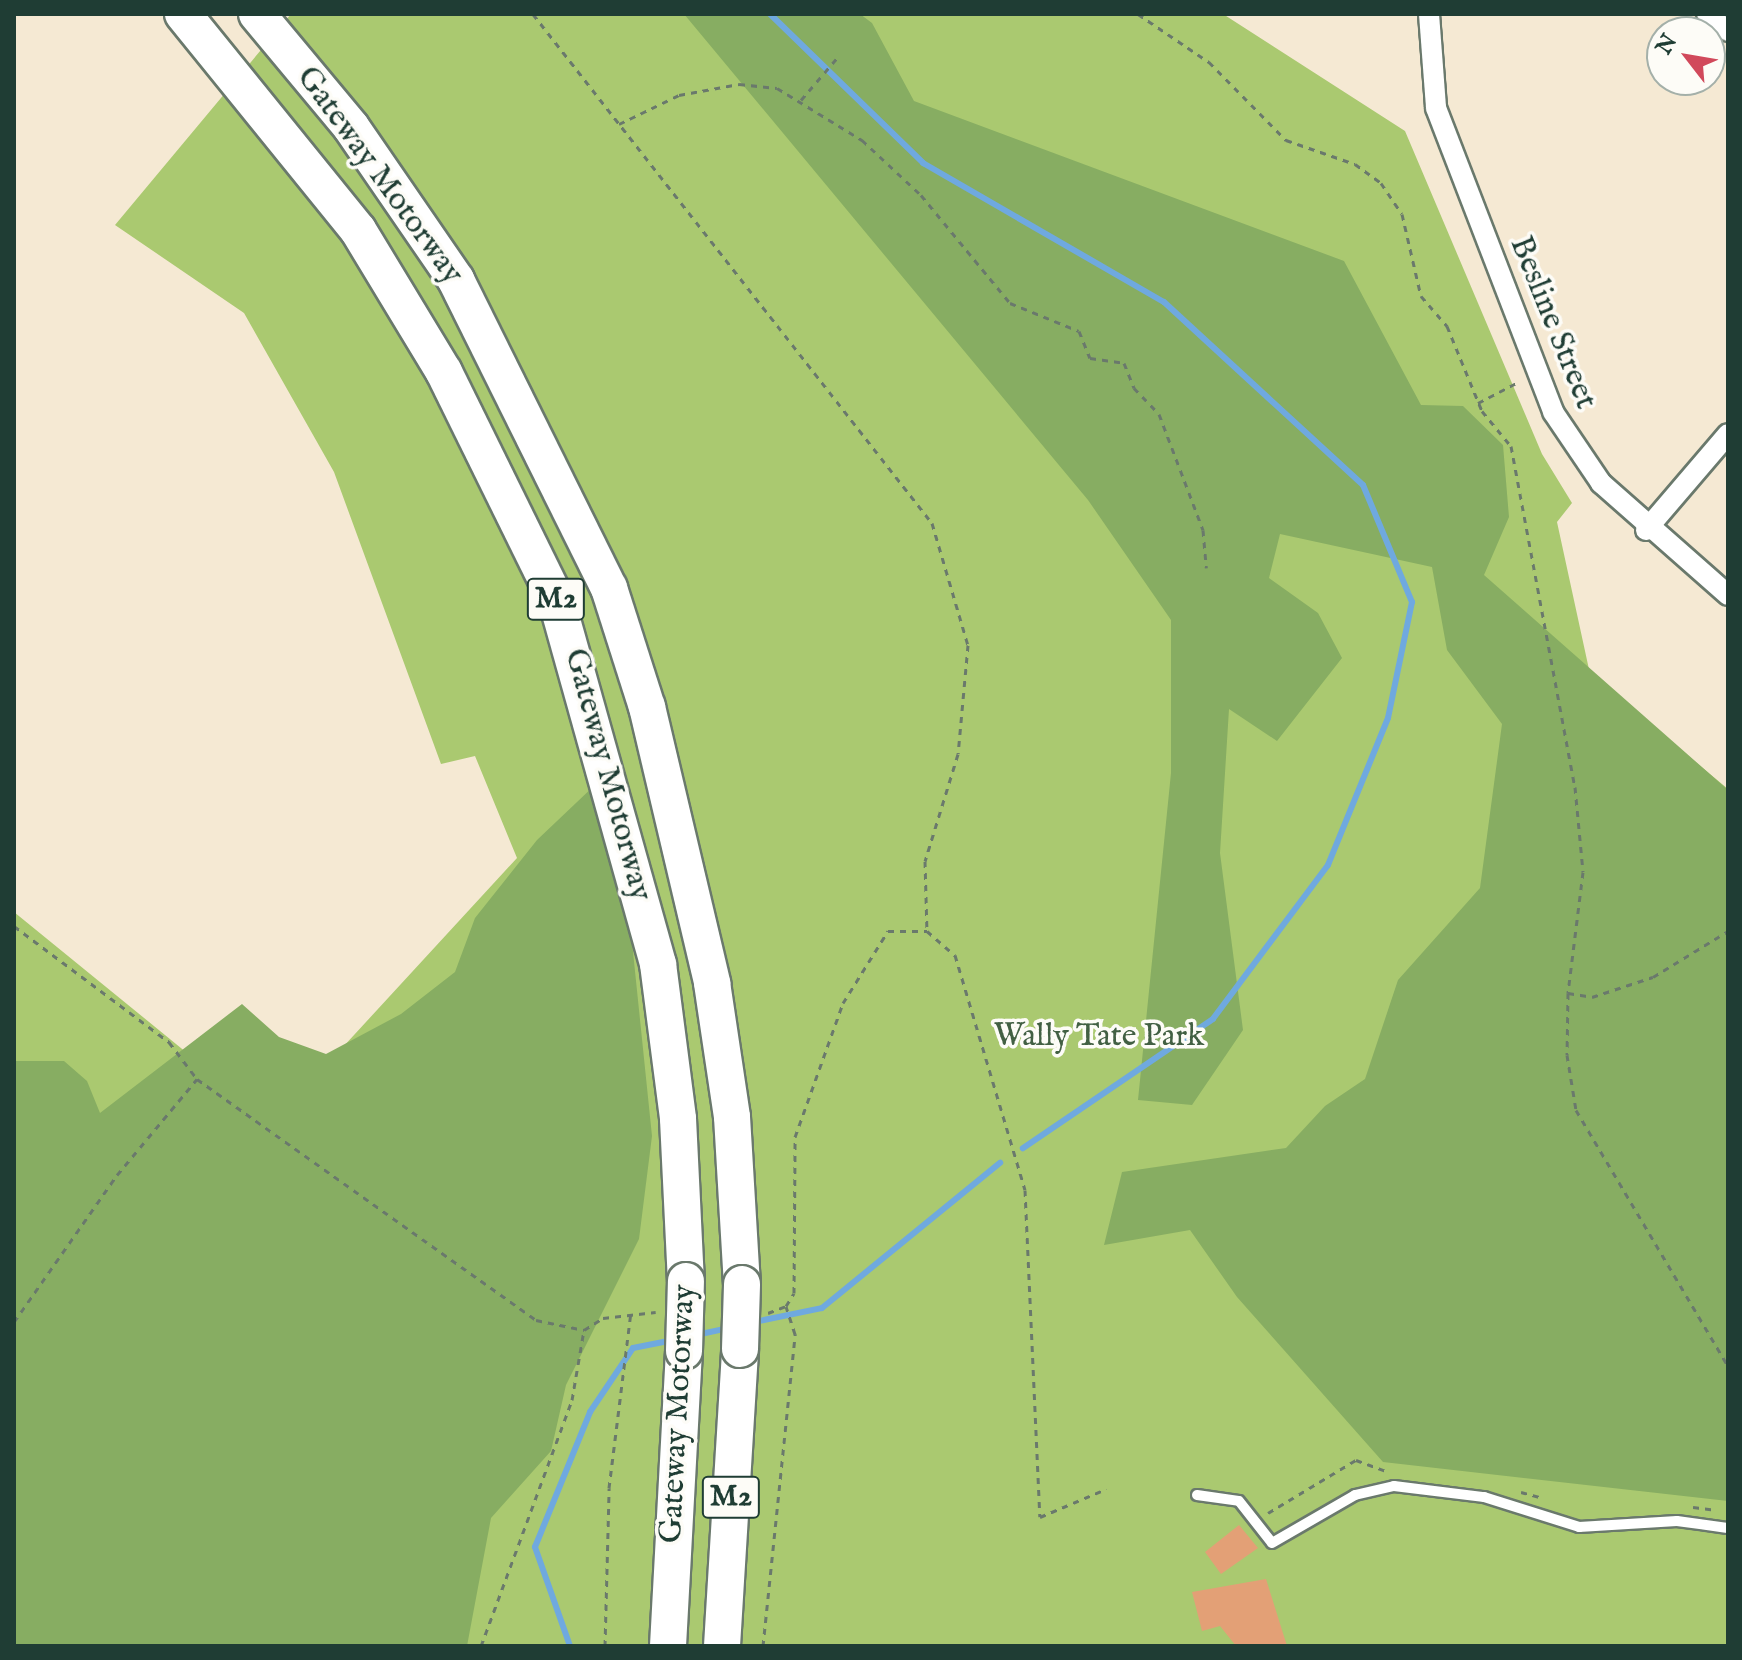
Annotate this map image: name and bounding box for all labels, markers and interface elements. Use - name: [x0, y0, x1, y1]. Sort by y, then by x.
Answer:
- north arrow: [1646, 16, 1726, 96]
- text: N: [1650, 29, 1684, 60]
- street label: Gateway Motorway: [287, 60, 471, 292]
- street label: Besline Street: [1500, 231, 1604, 415]
- road number: M2: [526, 573, 586, 625]
- street label: Gateway Motorway: [555, 645, 659, 905]
- park label: Wally Tate Park: [994, 1018, 1204, 1056]
- street label: Gateway Motorway: [653, 1284, 705, 1544]
- road number: M2: [701, 1471, 761, 1523]

